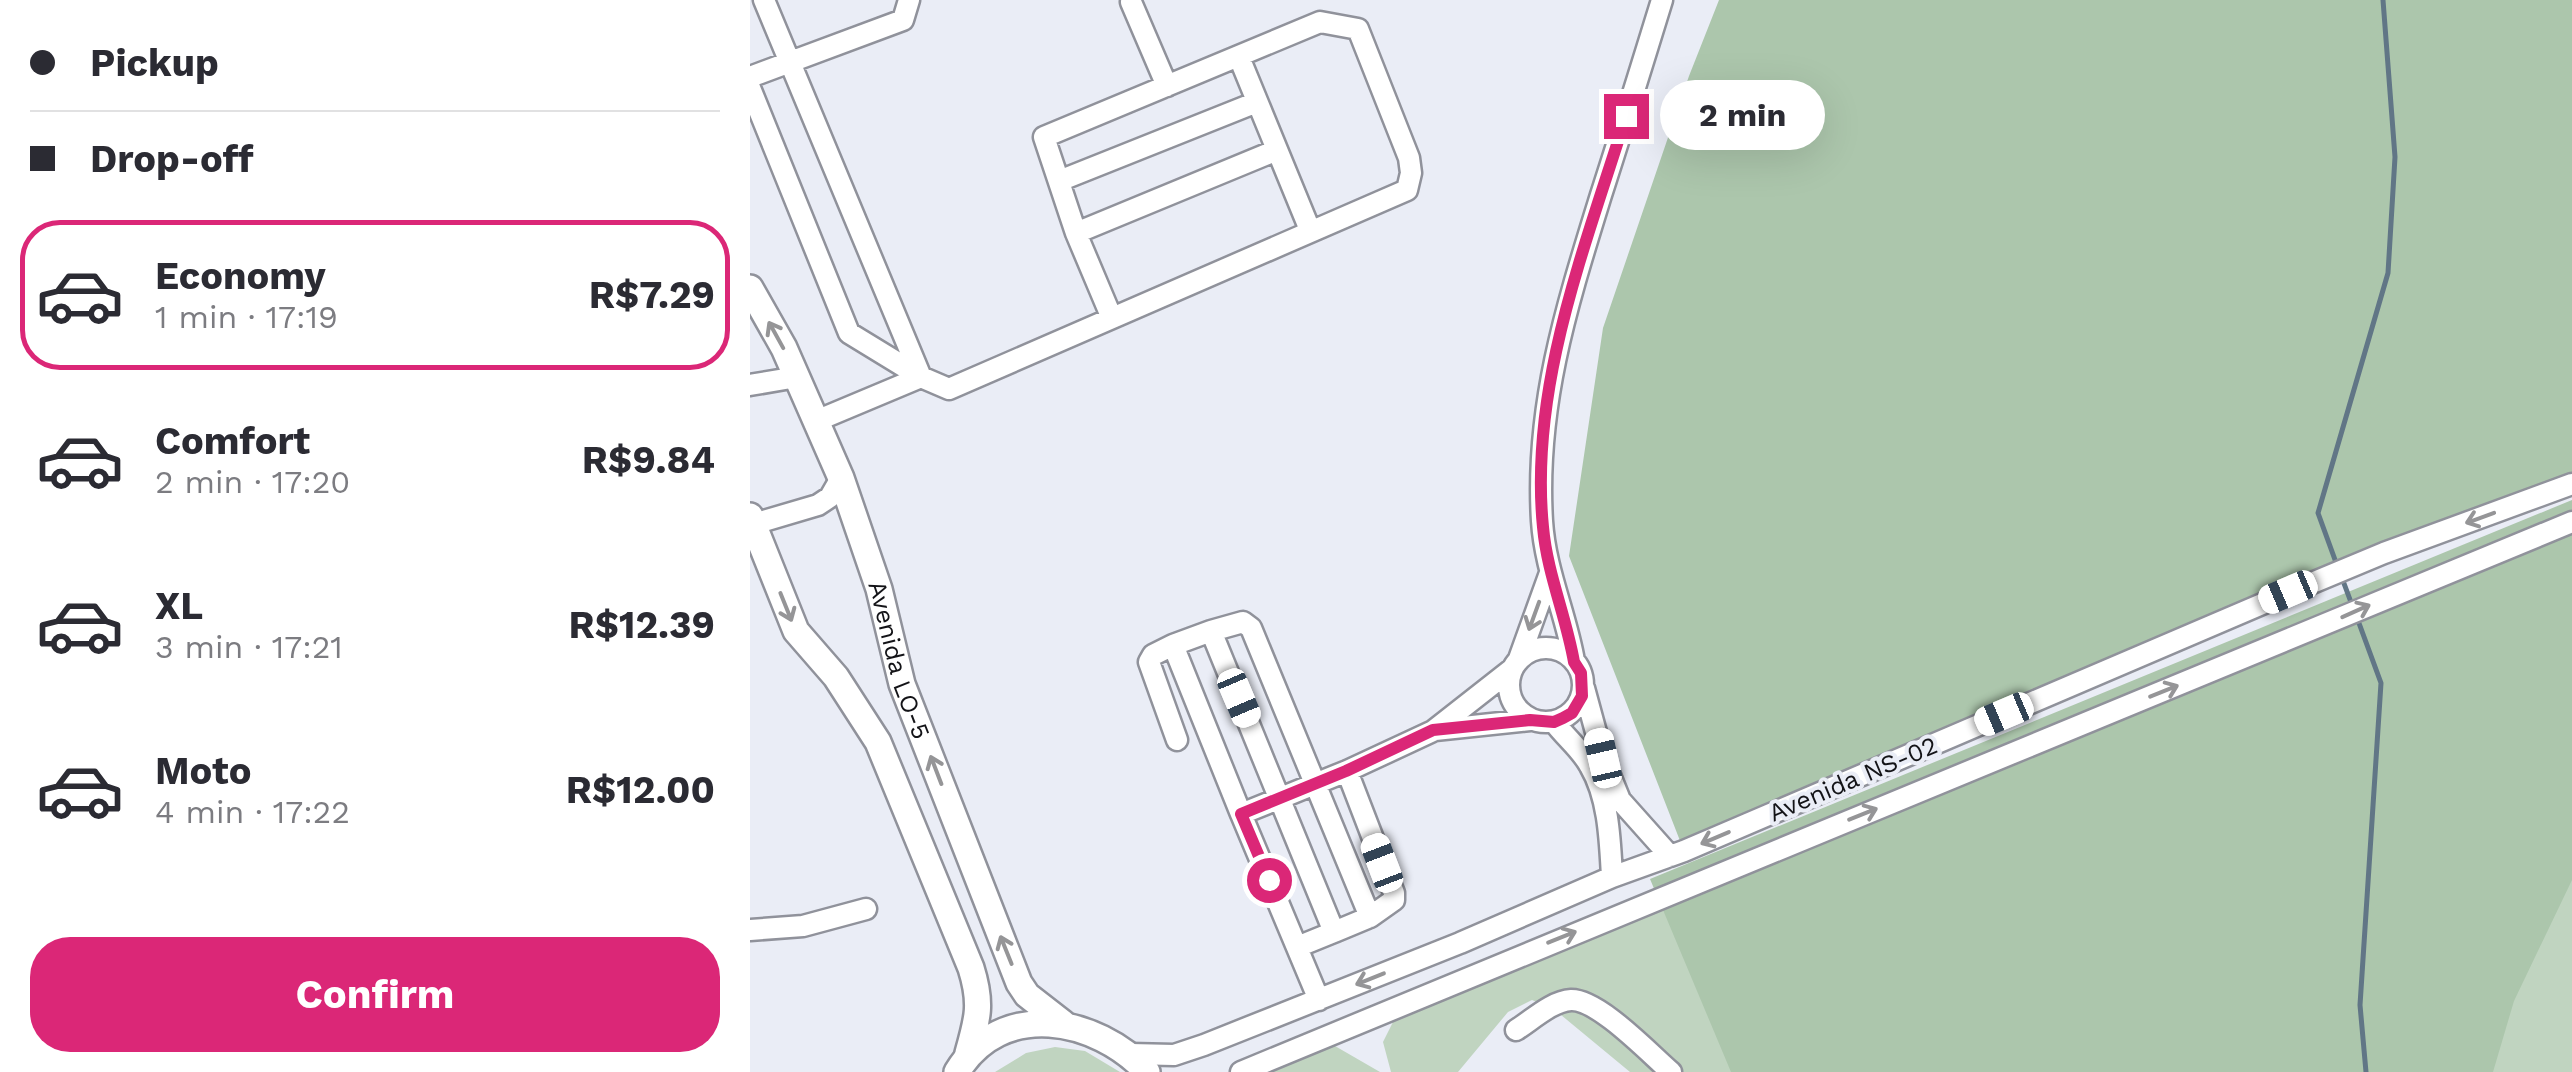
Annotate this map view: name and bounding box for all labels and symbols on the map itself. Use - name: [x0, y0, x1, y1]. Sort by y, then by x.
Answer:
- callout: 2 min: [1661, 81, 1826, 151]
- route end: [1604, 94, 1649, 139]
- one-way arrow: [766, 320, 786, 350]
- one-way arrow: [2466, 510, 2497, 528]
- car: [2255, 566, 2321, 618]
- street label: Avenida LO-5: [863, 577, 937, 743]
- one-way arrow: [779, 591, 797, 621]
- one-way arrow: [1524, 600, 1542, 632]
- one-way arrow: [2340, 601, 2371, 619]
- car: [1213, 665, 1265, 731]
- one-way arrow: [2148, 681, 2179, 699]
- car: [1971, 688, 2037, 740]
- car: [1582, 725, 1624, 791]
- street label: Avenida NS-02: [1764, 730, 1942, 828]
- one-way arrow: [925, 756, 943, 786]
- one-way arrow: [1847, 804, 1878, 822]
- car: [1357, 830, 1407, 896]
- one-way arrow: [1701, 830, 1731, 848]
- route start: [1247, 858, 1292, 903]
- one-way arrow: [1546, 927, 1577, 945]
- one-way arrow: [995, 935, 1013, 966]
- one-way arrow: [1355, 972, 1386, 990]

